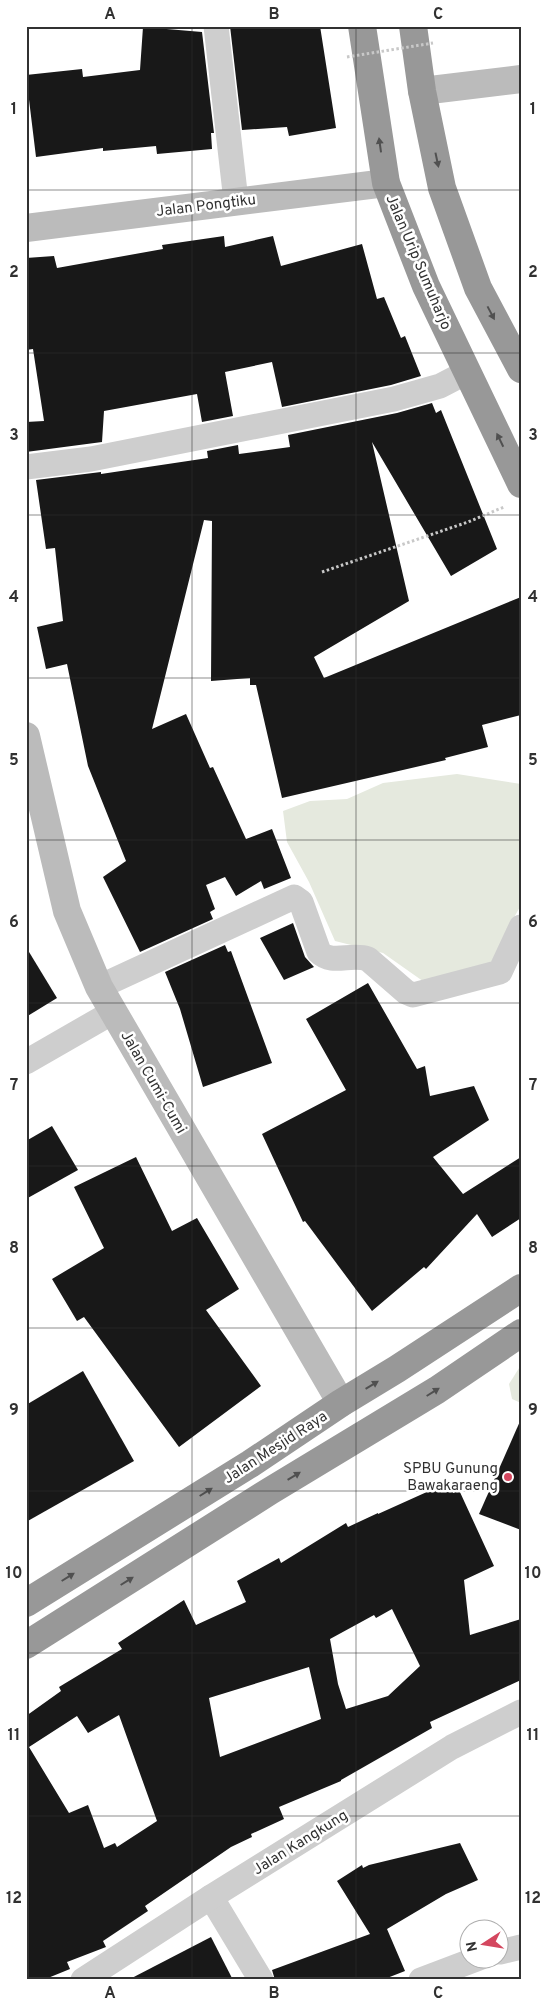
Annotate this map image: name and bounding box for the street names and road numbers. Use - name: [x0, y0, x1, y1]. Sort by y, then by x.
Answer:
- street label: Jalan Pongtiku: [155, 191, 257, 222]
- street label: Jalan Urip Sumuharjo: [381, 192, 455, 333]
- street label: Jalan Cumi-Cumi: [116, 1028, 190, 1138]
- street label: Jalan Mesjid Raya: [220, 1408, 331, 1489]
- street label: Jalan Kangkung: [250, 1807, 352, 1880]

